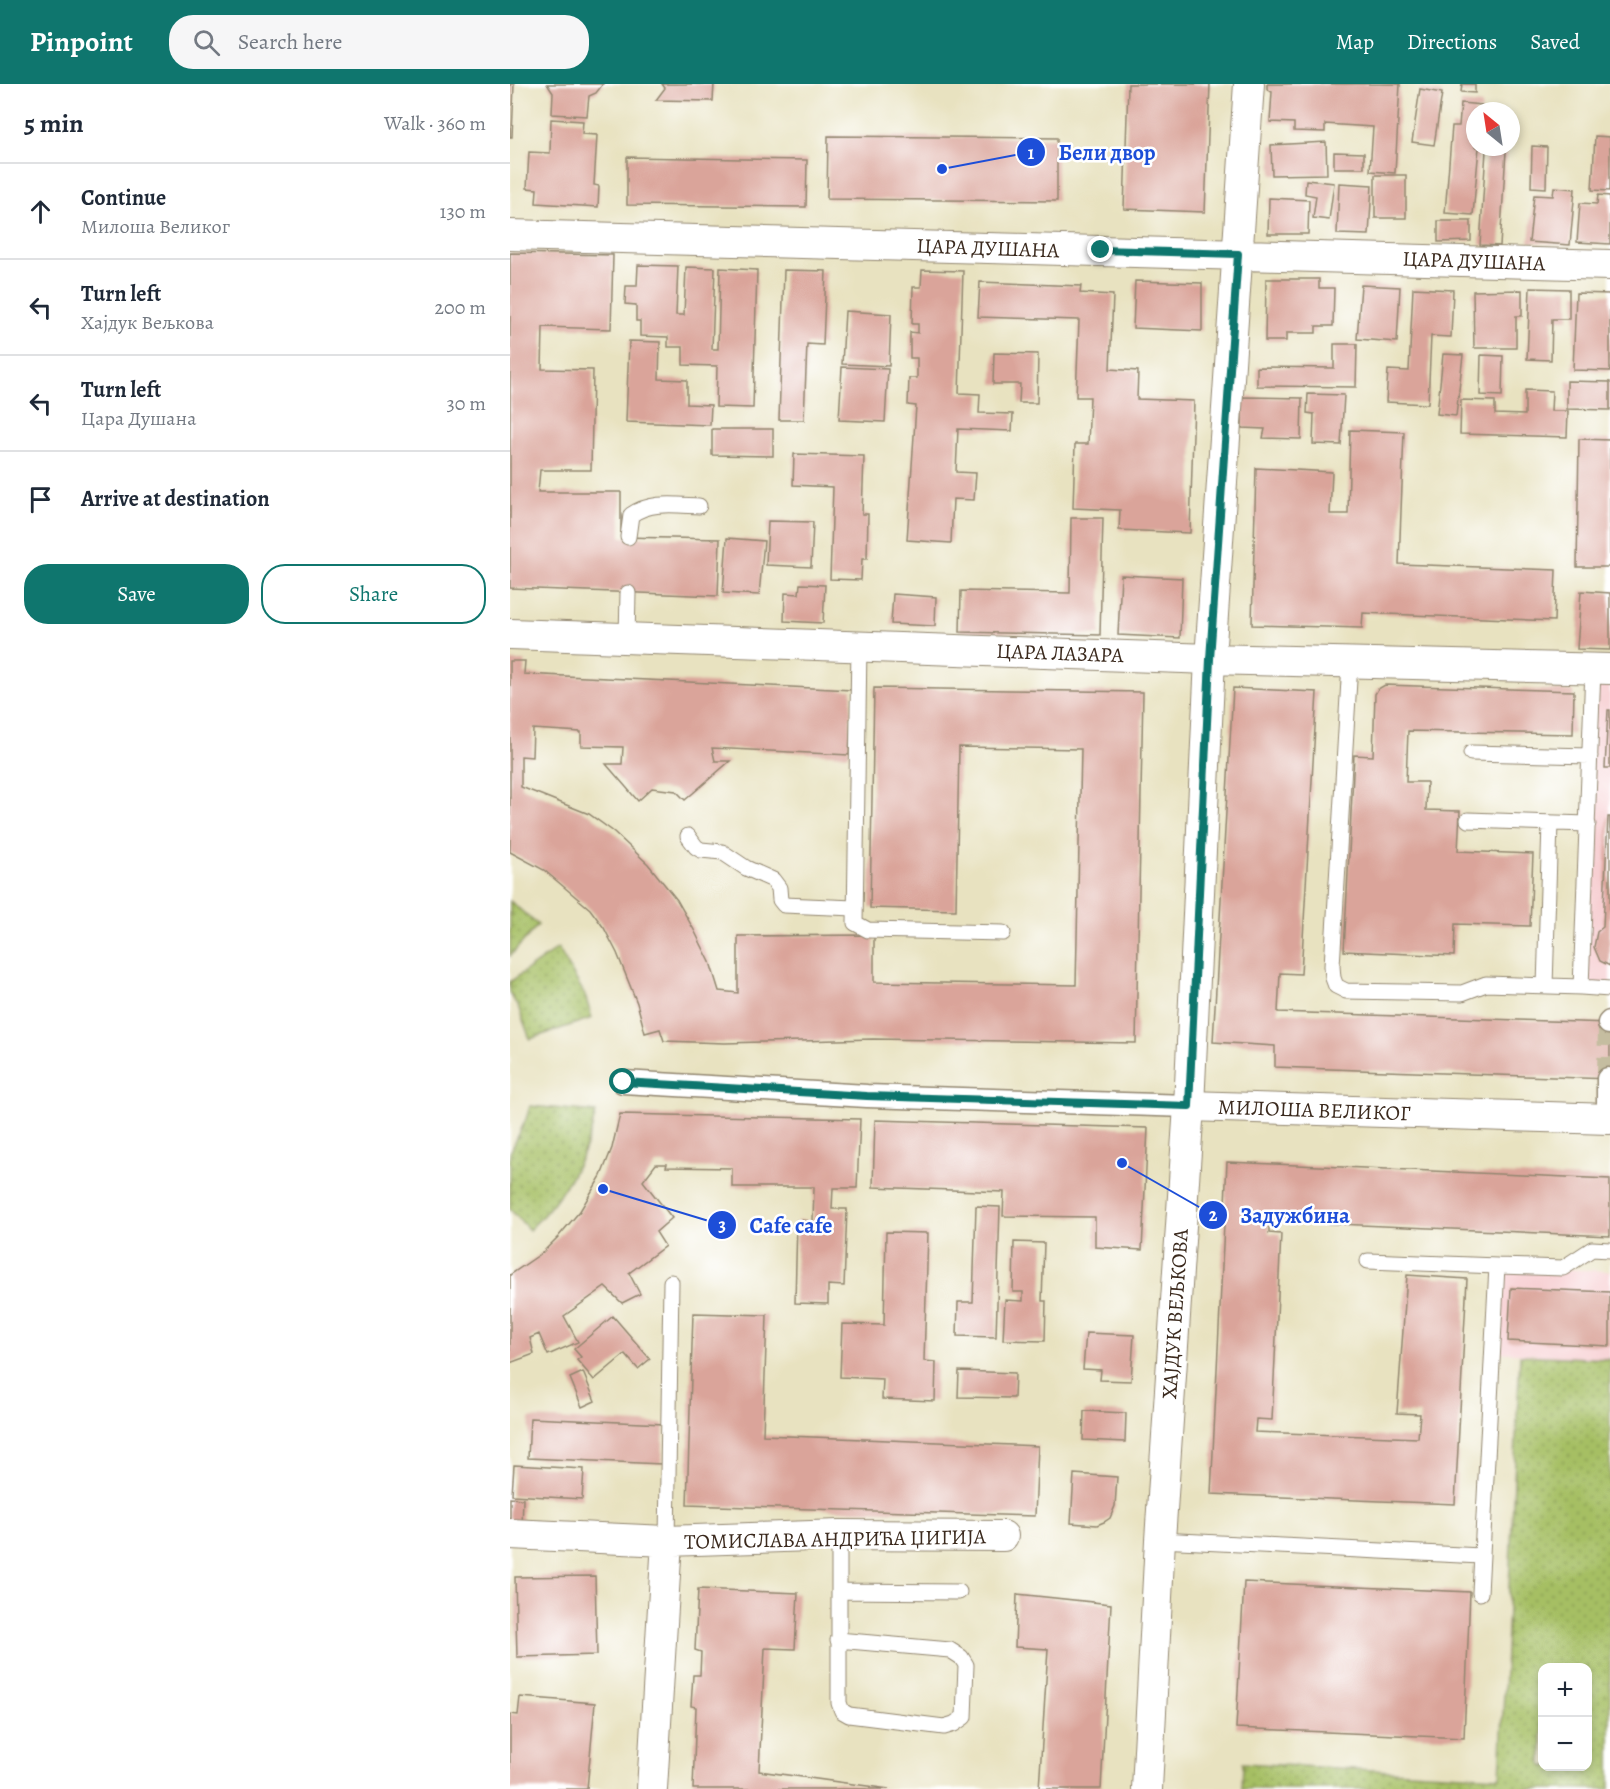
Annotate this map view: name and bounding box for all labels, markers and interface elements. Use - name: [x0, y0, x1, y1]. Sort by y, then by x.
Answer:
- search box: [169, 15, 589, 69]
- text: Pinpoint: [30, 23, 133, 61]
- icon: search: [190, 26, 223, 59]
- text: Search here: [238, 27, 342, 57]
- text: Map: [1336, 28, 1374, 56]
- text: Directions: [1407, 28, 1497, 56]
- text: Saved: [1530, 28, 1580, 56]
- north arrow: [1466, 102, 1520, 156]
- text: 5 min: [24, 106, 84, 141]
- text: Walk · 360 m: [384, 110, 486, 137]
- callout: Бели двор: [1016, 132, 1167, 172]
- text: Бели двор: [1058, 138, 1156, 168]
- text: 1: [1028, 141, 1035, 165]
- text: Continue: [81, 183, 166, 213]
- icon: ahead: [24, 195, 57, 228]
- text: 130 m: [440, 198, 486, 225]
- text: Милоша Великог: [81, 213, 230, 240]
- street label: ЦАРА ДУШАНА: [916, 232, 1060, 265]
- route end: [1087, 236, 1113, 262]
- street label: ЦАРА ДУШАНА: [1402, 245, 1546, 278]
- text: Turn left: [81, 279, 161, 309]
- icon: left: [24, 291, 57, 324]
- text: 200 m: [435, 294, 486, 321]
- text: Хајдук Вељкова: [81, 309, 214, 336]
- text: Turn left: [81, 375, 161, 405]
- icon: left: [24, 387, 57, 420]
- text: 30 m: [446, 390, 486, 417]
- text: Цара Душана: [81, 405, 196, 432]
- icon: arrive: [24, 483, 57, 516]
- text: Arrive at destination: [81, 484, 270, 514]
- button: Save: [24, 564, 249, 624]
- button: Share: [261, 564, 486, 624]
- street label: ЦАРА ЛАЗАРА: [996, 637, 1125, 669]
- route start: [609, 1068, 635, 1094]
- street label: МИЛОША ВЕЛИКОГ: [1217, 1093, 1411, 1127]
- callout: Задужбина: [1198, 1195, 1362, 1235]
- text: Задужбина: [1240, 1201, 1350, 1231]
- text: 2: [1209, 1203, 1218, 1227]
- callout: Cafe cafe: [707, 1205, 844, 1245]
- text: Cafe cafe: [750, 1211, 832, 1241]
- text: 3: [718, 1213, 726, 1237]
- street label: ХАЈДУК ВЕЉКОВА: [1155, 1227, 1195, 1400]
- street label: ТОМИСЛАВА АНДРИЋА ЏИГИЈА: [684, 1522, 987, 1556]
- map controls: [1538, 1663, 1592, 1771]
- button: +: [1538, 1663, 1592, 1717]
- button: −: [1538, 1717, 1592, 1771]

